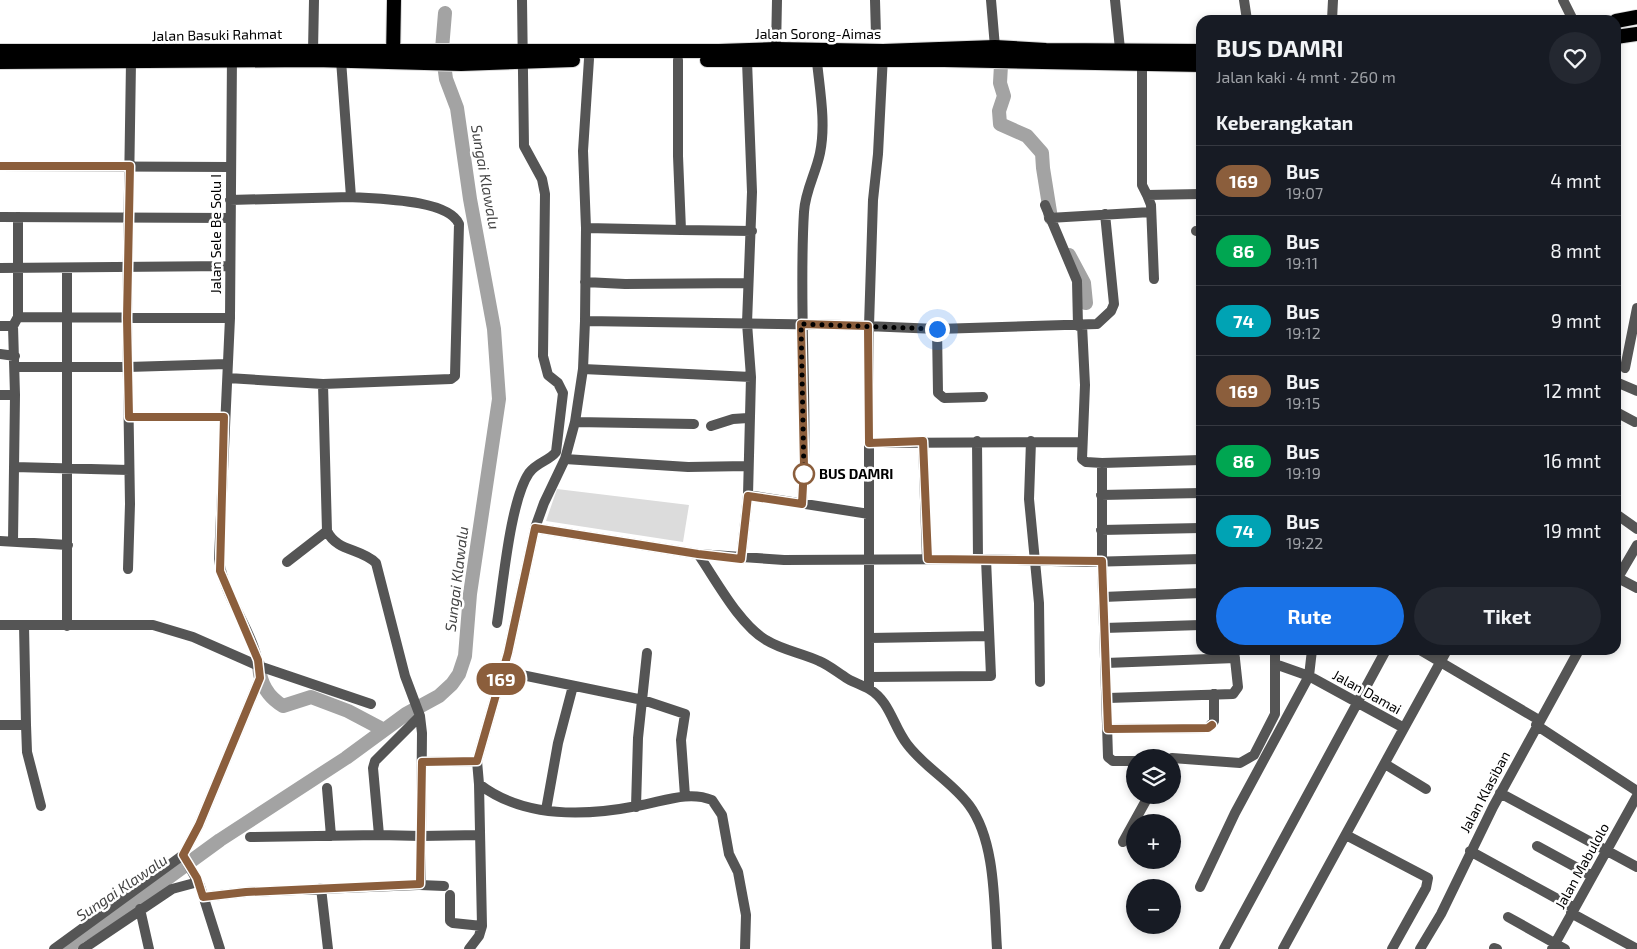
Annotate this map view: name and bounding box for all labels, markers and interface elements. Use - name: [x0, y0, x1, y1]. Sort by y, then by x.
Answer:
- street label: Jalan Basuki Rahmat: [152, 25, 282, 44]
- street label: Jalan Sorong-Aimas: [755, 25, 881, 42]
- button: heart: [1549, 32, 1601, 84]
- text: BUS DAMRI: [1216, 33, 1344, 62]
- text: Jalan kaki · 4 mnt · 260 m: [1216, 67, 1396, 86]
- text: Keberangkatan: [1216, 111, 1353, 134]
- water label: Sungai Klawalu: [468, 123, 504, 231]
- text: Bus: [1286, 160, 1320, 183]
- text: 4 mnt: [1550, 169, 1601, 192]
- text: 169: [1229, 170, 1258, 192]
- street label: Jalan Sele Be Solu I: [207, 174, 224, 294]
- text: 19:07: [1286, 183, 1323, 202]
- text: Bus: [1286, 230, 1320, 253]
- text: 8 mnt: [1550, 239, 1601, 262]
- text: 86: [1233, 240, 1254, 262]
- text: 19:11: [1286, 253, 1318, 272]
- text: Bus: [1286, 300, 1320, 323]
- text: 9 mnt: [1551, 309, 1601, 332]
- text: 74: [1233, 310, 1254, 332]
- your location: [925, 317, 950, 342]
- text: 19:12: [1286, 323, 1321, 342]
- text: Bus: [1286, 370, 1320, 393]
- text: 12 mnt: [1544, 379, 1601, 402]
- text: 169: [1229, 380, 1258, 402]
- text: 19:15: [1286, 393, 1320, 412]
- text: Bus: [1286, 440, 1320, 463]
- text: 16 mnt: [1543, 449, 1601, 472]
- text: 86: [1233, 450, 1254, 472]
- marker: BUS DAMRI: [793, 463, 815, 485]
- text: 19:19: [1286, 463, 1321, 482]
- place label: BUS DAMRI: [819, 465, 893, 482]
- text: Bus: [1286, 510, 1320, 533]
- text: 19 mnt: [1543, 519, 1601, 542]
- text: 74: [1233, 520, 1254, 542]
- water label: Sungai Klawalu: [441, 525, 471, 633]
- text: 19:22: [1286, 533, 1323, 552]
- button: Rute: [1216, 587, 1404, 645]
- button: Tiket: [1414, 587, 1601, 645]
- line badge: 169: [472, 663, 530, 695]
- street label: Jalan Damai: [1330, 666, 1405, 717]
- text: 169: [486, 668, 516, 690]
- street label: Jalan Klasiban: [1456, 748, 1513, 836]
- map controls: [1126, 749, 1181, 934]
- button: layers: [1126, 749, 1181, 804]
- button: +: [1126, 814, 1181, 869]
- street label: Jalan Mabulolo: [1551, 820, 1612, 912]
- water label: Sungai Klawalu: [72, 850, 170, 924]
- button: −: [1126, 879, 1181, 934]

